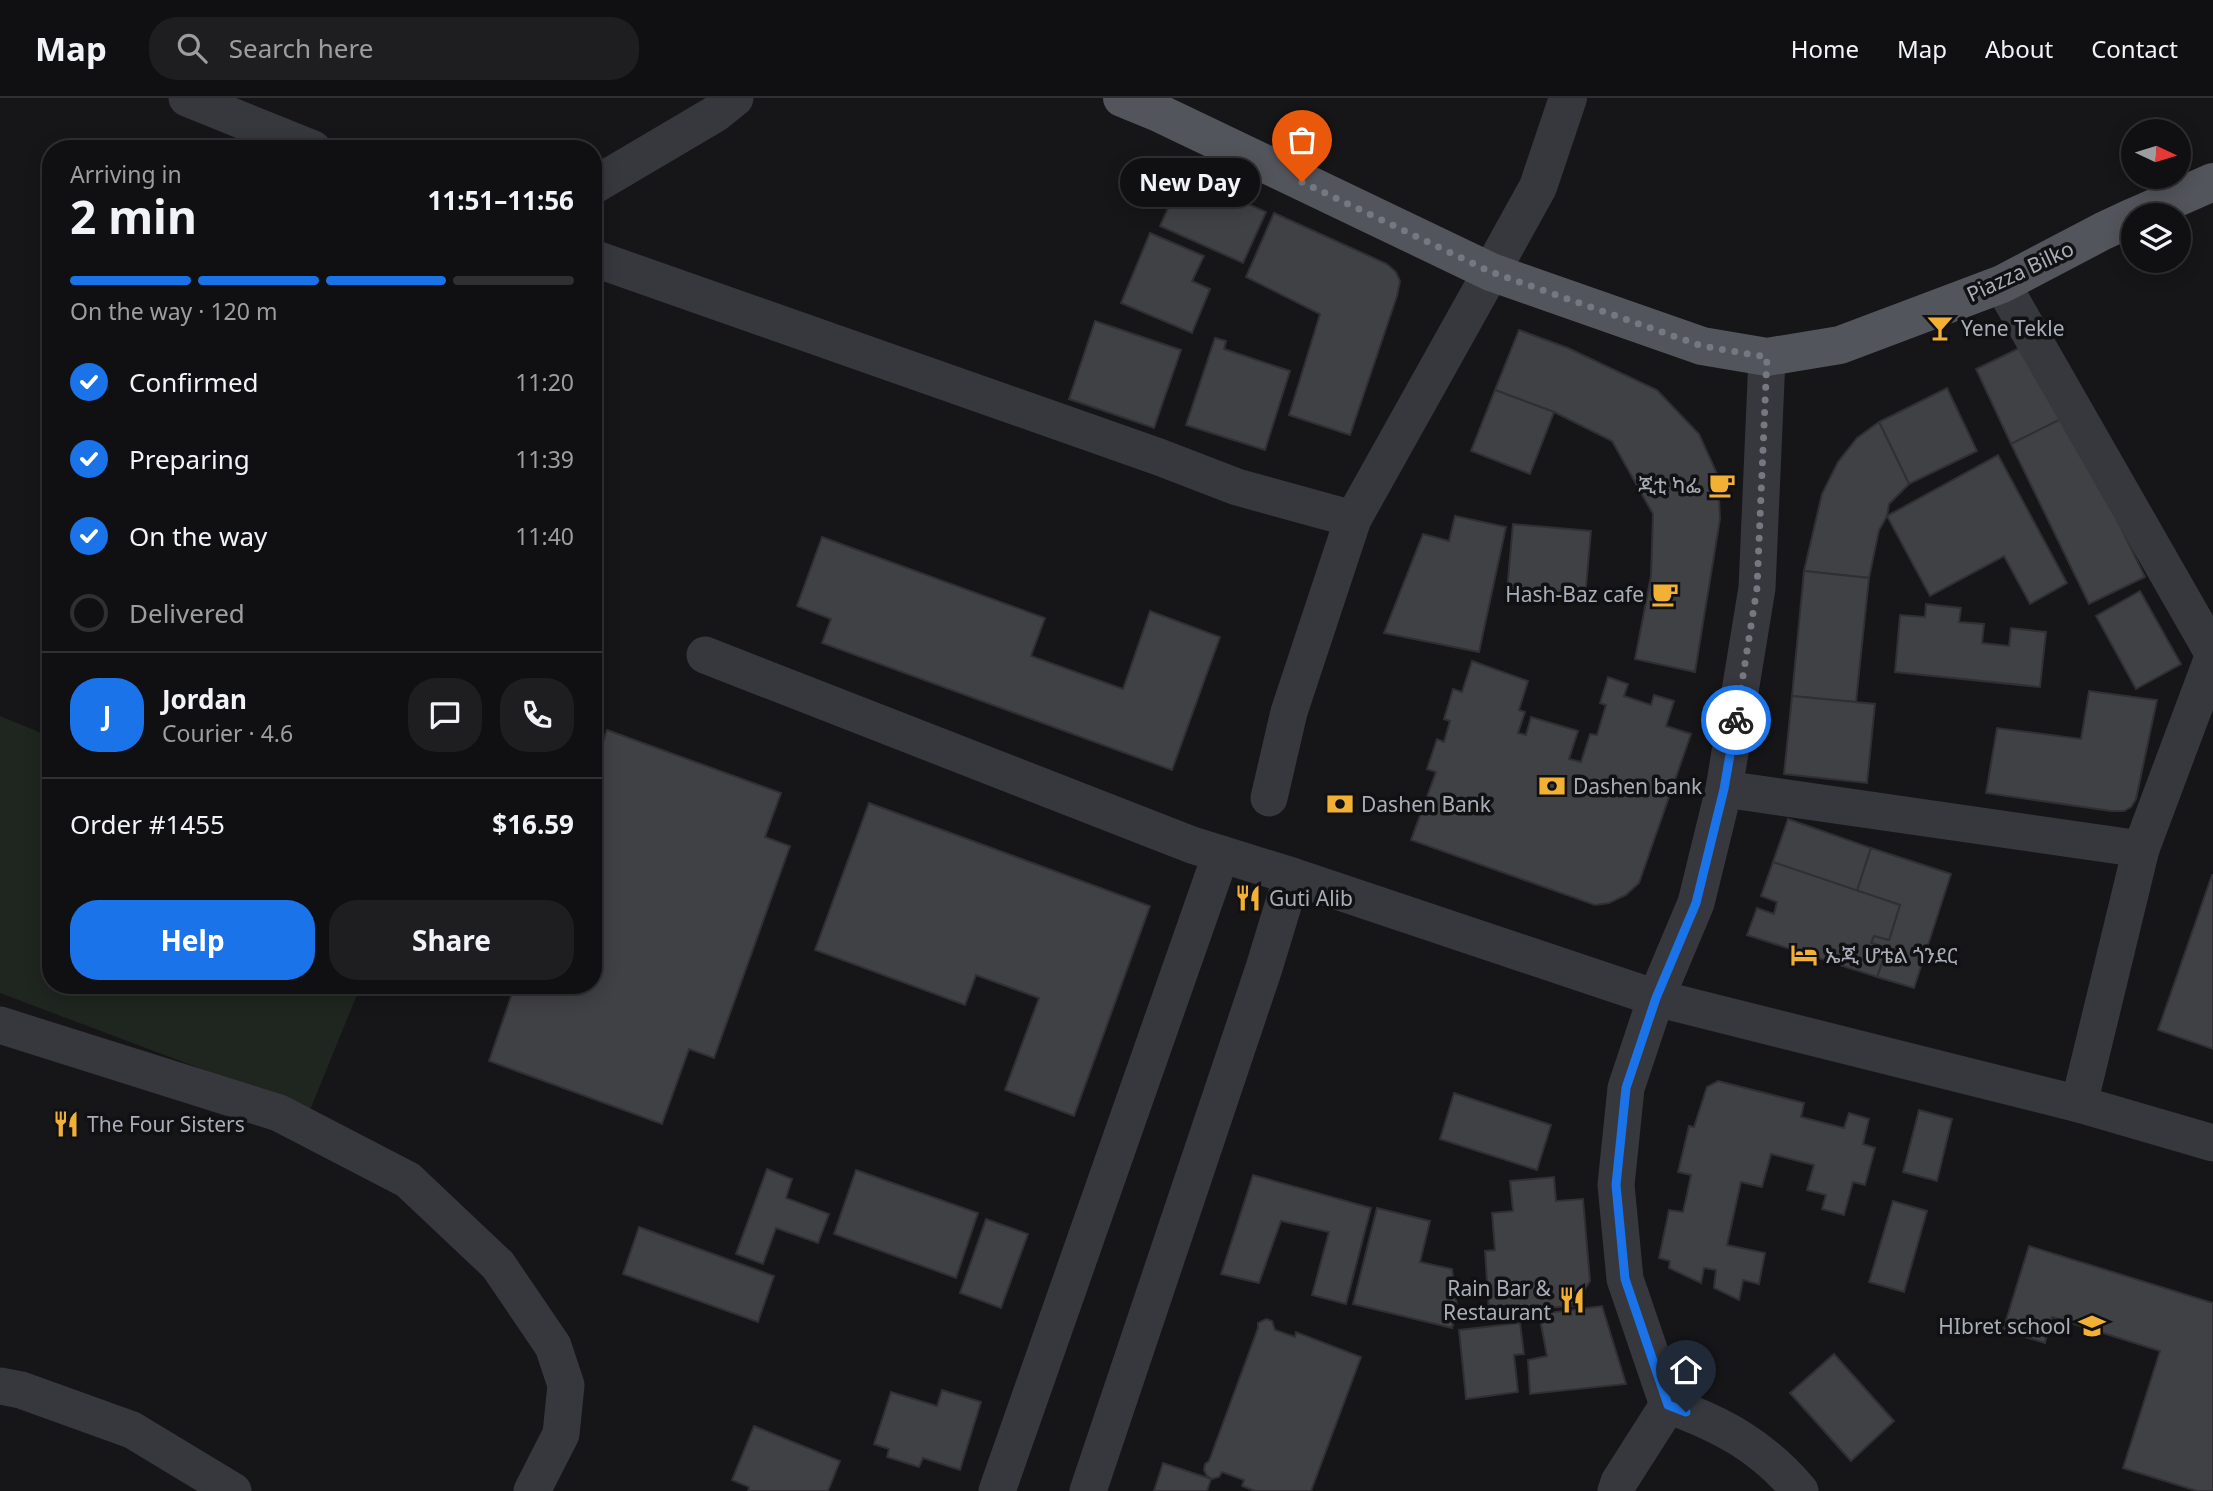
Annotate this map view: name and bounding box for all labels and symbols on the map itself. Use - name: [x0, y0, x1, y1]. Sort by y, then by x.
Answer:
- pin: [1272, 110, 1332, 182]
- north arrow: [2121, 119, 2191, 189]
- callout: New Day: [1120, 158, 1260, 206]
- street label: Piazza Bilko: [1962, 234, 2078, 308]
- bar icon: Yene Tekle: [1925, 313, 1955, 343]
- place label: Yene Tekle: [1961, 314, 2065, 342]
- cafe icon: ጂቲ ካፌ: [1707, 470, 1737, 500]
- place label: ጂቲ ካፌ: [1638, 471, 1701, 499]
- cafe icon: Hash-Baz cafe: [1650, 579, 1680, 609]
- place label: Hash-Baz cafe: [1505, 580, 1644, 608]
- courier: [1701, 685, 1771, 755]
- bank icon: Dashen bank: [1537, 771, 1567, 801]
- place label: Dashen bank: [1573, 772, 1703, 800]
- bank icon: Dashen Bank: [1325, 789, 1355, 819]
- place label: Dashen Bank: [1361, 790, 1492, 818]
- restaurant icon: Guti Alib: [1233, 883, 1263, 913]
- place label: Guti Alib: [1269, 884, 1353, 912]
- hotel icon: ኤጂ ሆቴል ጎንደር: [1789, 940, 1819, 970]
- place label: ኤጂ ሆቴል ጎንደር: [1825, 941, 1958, 969]
- restaurant icon: The Four Sisters: [51, 1109, 81, 1139]
- place label: The Four Sisters: [87, 1110, 245, 1138]
- place label: Rain Bar & Restaurant: [1443, 1274, 1552, 1326]
- restaurant icon: Rain Bar & Restaurant: [1557, 1285, 1587, 1315]
- school or university icon: HIbret school: [2077, 1311, 2107, 1341]
- place label: HIbret school: [1938, 1312, 2071, 1340]
- pin: [1656, 1340, 1716, 1412]

